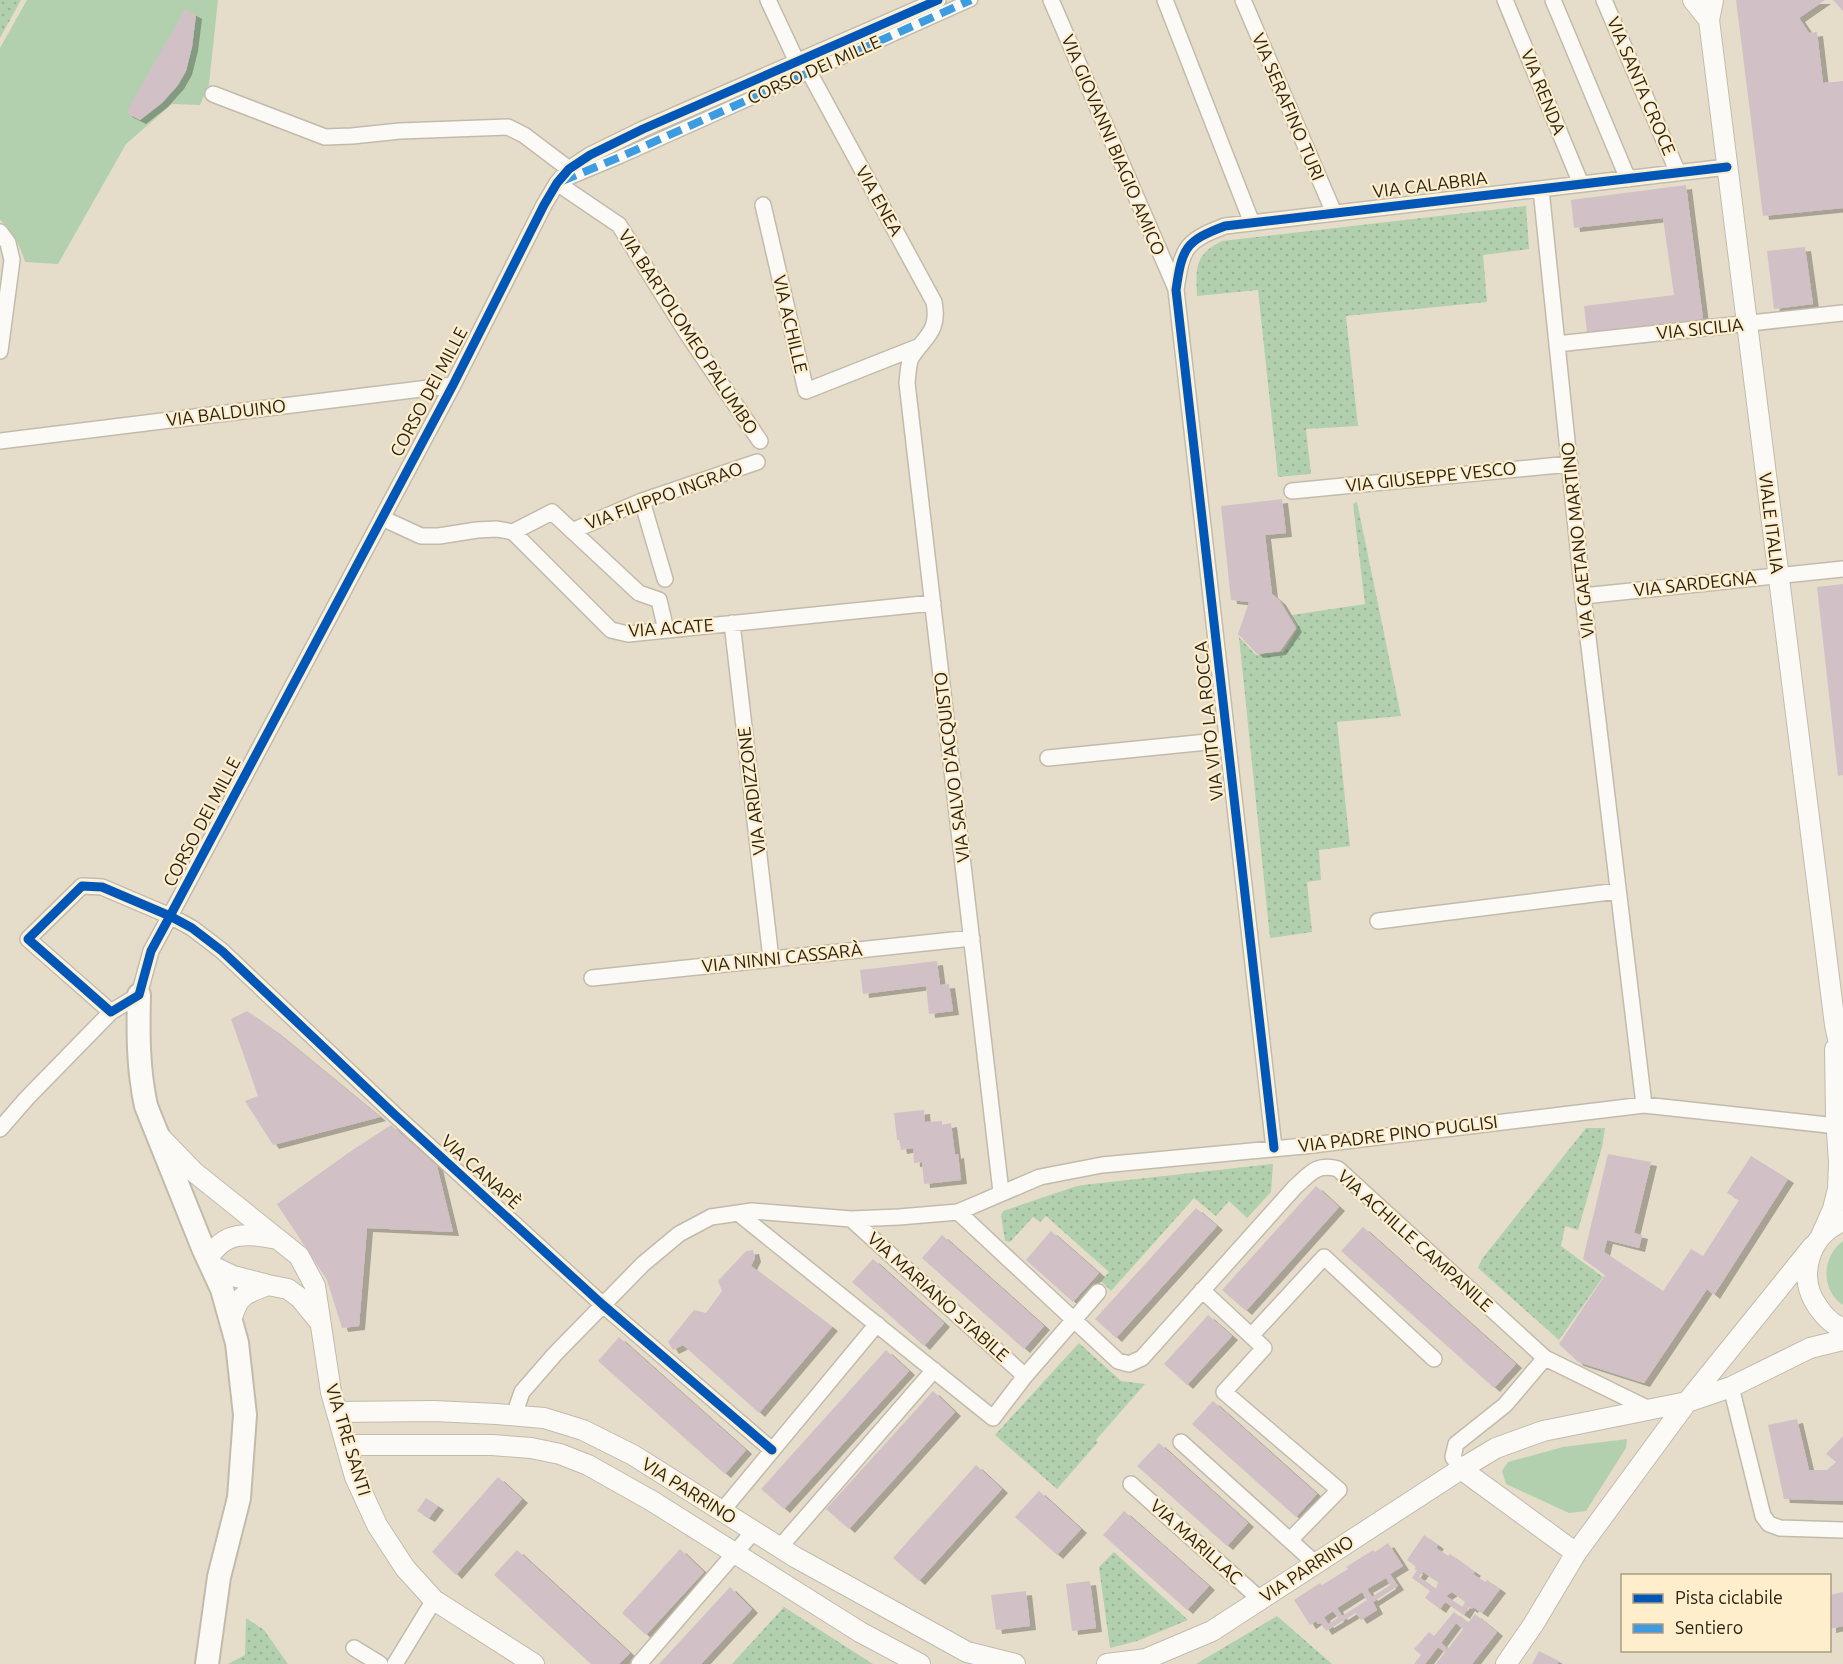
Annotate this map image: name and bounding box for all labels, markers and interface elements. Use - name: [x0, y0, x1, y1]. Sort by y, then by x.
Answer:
- street label: VIA SANTA CROCE: [1604, 14, 1680, 158]
- street label: VIA SERAFINO TURI: [1249, 30, 1329, 183]
- street label: CORSO DEI MILLE: [744, 31, 883, 107]
- street label: VIA GIOVANNI BIAGIO AMICO: [1058, 31, 1170, 258]
- street label: VIA RENDA: [1518, 46, 1570, 137]
- street label: VIA ENEA: [852, 162, 907, 239]
- street label: VIA CALABRIA: [1371, 167, 1489, 201]
- street label: VIA BARTOLOMEO PALUMBO: [615, 225, 763, 438]
- street label: VIA ACHILLE: [770, 273, 812, 375]
- street label: VIA SICILIA: [1656, 313, 1745, 342]
- street label: CORSO DEI MILLE: [386, 323, 471, 460]
- street label: VIA BALDUINO: [165, 395, 287, 429]
- street label: VIA GAETANO MARTINO: [1557, 441, 1597, 639]
- street label: VIA FILIPPO INGRAO: [582, 457, 745, 533]
- street label: VIA GIUSEPPE VESCO: [1344, 457, 1517, 495]
- street label: VIALE ITALIA: [1756, 471, 1788, 575]
- street label: VIA SARDEGNA: [1633, 567, 1758, 599]
- street label: VIA ACATE: [628, 614, 714, 640]
- street label: VIA VITO LA ROCCA: [1190, 640, 1226, 802]
- street label: VIA SALVO D'ACQUISTO: [929, 671, 974, 864]
- street label: VIA ARDIZZONE: [733, 726, 769, 856]
- street label: CORSO DEI MILLE: [159, 753, 244, 890]
- street label: VIA NINNI CASSARÀ: [701, 938, 863, 975]
- street label: VIA PADRE PINO PUGLISI: [1297, 1111, 1499, 1155]
- street label: VIA CANAPÈ: [438, 1129, 526, 1212]
- street label: VIA ACHILLE CAMPANILE: [1334, 1165, 1497, 1315]
- street label: VIA MARIANO STABILE: [864, 1228, 1013, 1365]
- street label: VIA TRE SANTI: [322, 1381, 375, 1498]
- street label: VIA PARRINO: [639, 1453, 740, 1527]
- street label: VIA MARILLAC: [1147, 1495, 1247, 1588]
- street label: VIA PARRINO: [1256, 1531, 1357, 1606]
- legend: [1621, 1574, 1831, 1652]
- text: Pista ciclabile: [1675, 1587, 1783, 1607]
- text: Sentiero: [1675, 1617, 1743, 1637]

